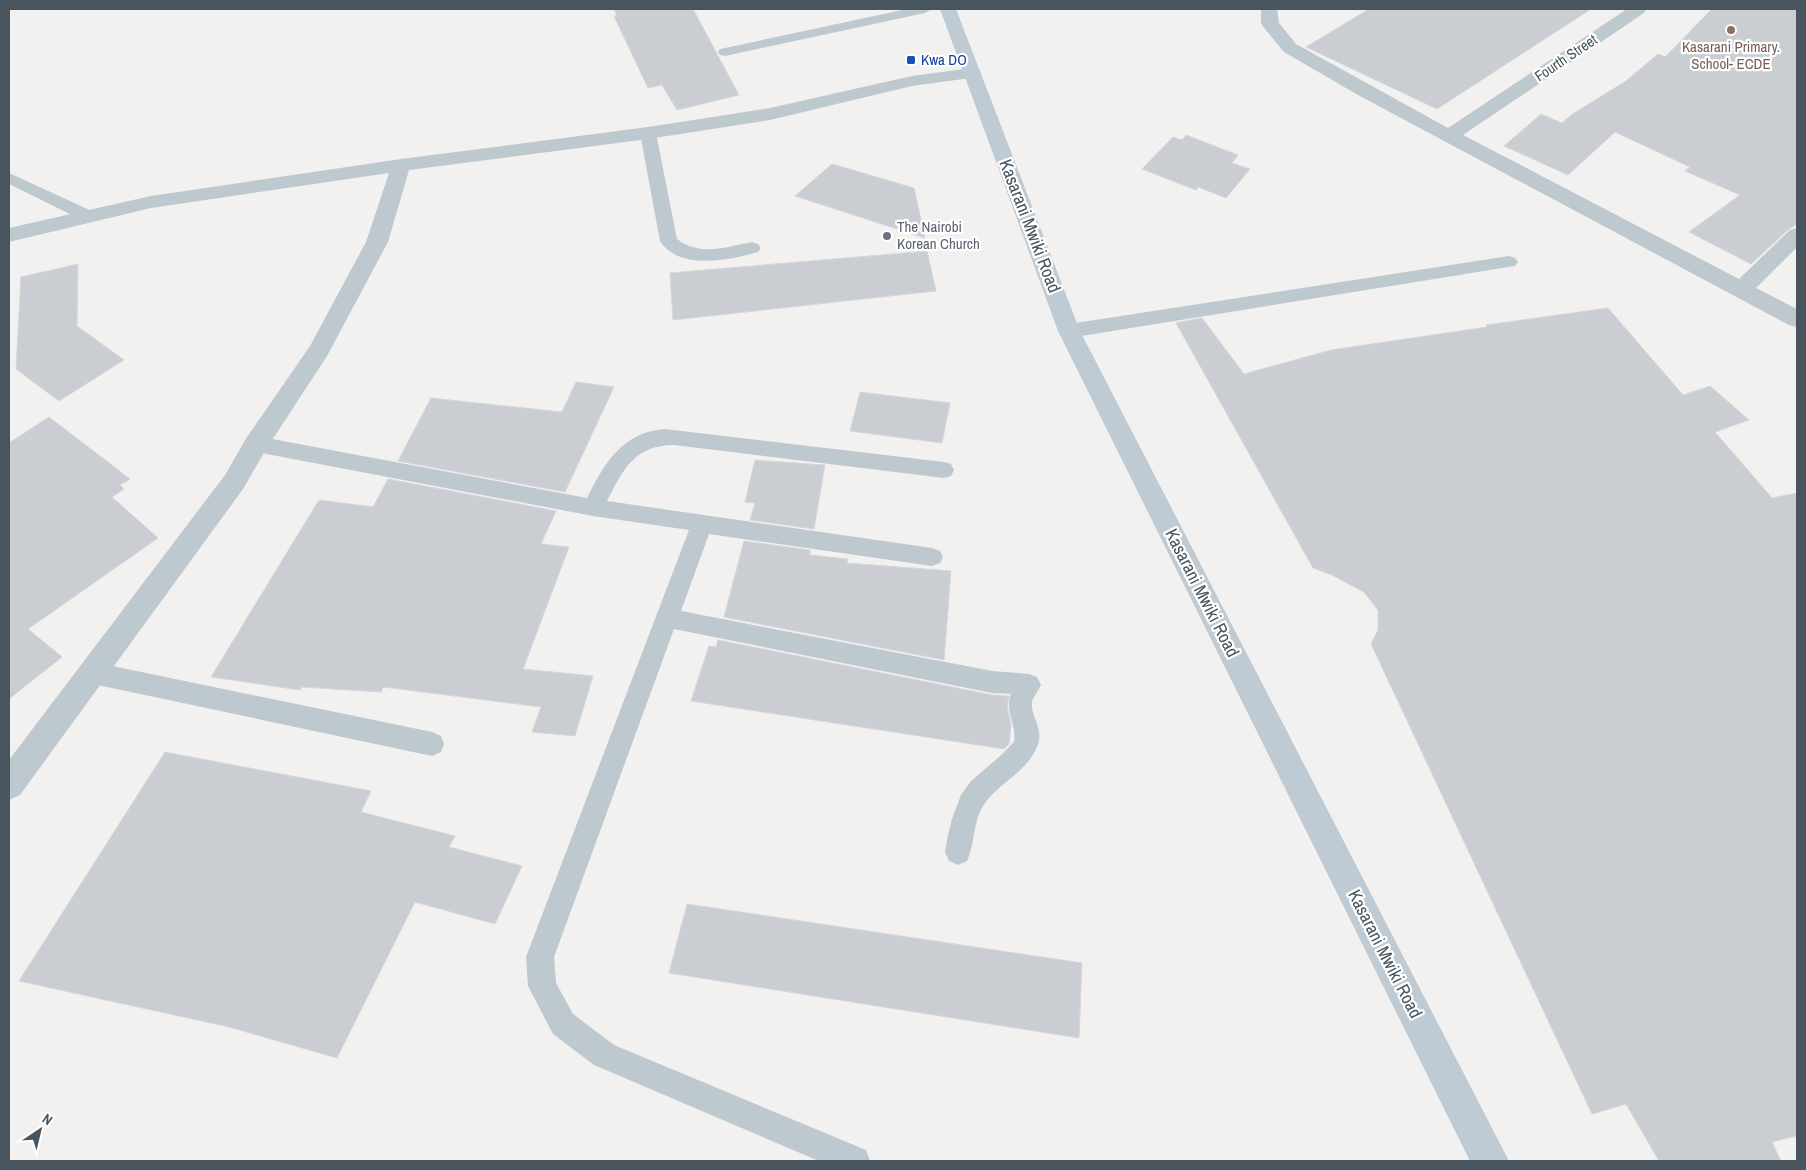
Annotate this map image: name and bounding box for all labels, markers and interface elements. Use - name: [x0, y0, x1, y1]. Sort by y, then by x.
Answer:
- marker: Kasarani Primary. School- ECDE: [1725, 24, 1737, 36]
- street label: Fourth Street: [1530, 29, 1602, 86]
- place label: Kasarani Primary. School- ECDE: [1682, 36, 1780, 74]
- place label: Kwa DO: [921, 49, 967, 70]
- marker: Kwa DO: [905, 54, 917, 66]
- street label: Kasarani Mwiki Road: [994, 155, 1067, 296]
- place label: The Nairobi Korean Church: [897, 216, 980, 254]
- marker: The Nairobi Korean Church: [881, 230, 893, 242]
- street label: Kasarani Mwiki Road: [1159, 524, 1246, 661]
- street label: Kasarani Mwiki Road: [1342, 885, 1429, 1022]
- north arrow: [15, 1105, 65, 1155]
- text: N: [39, 1110, 56, 1129]

